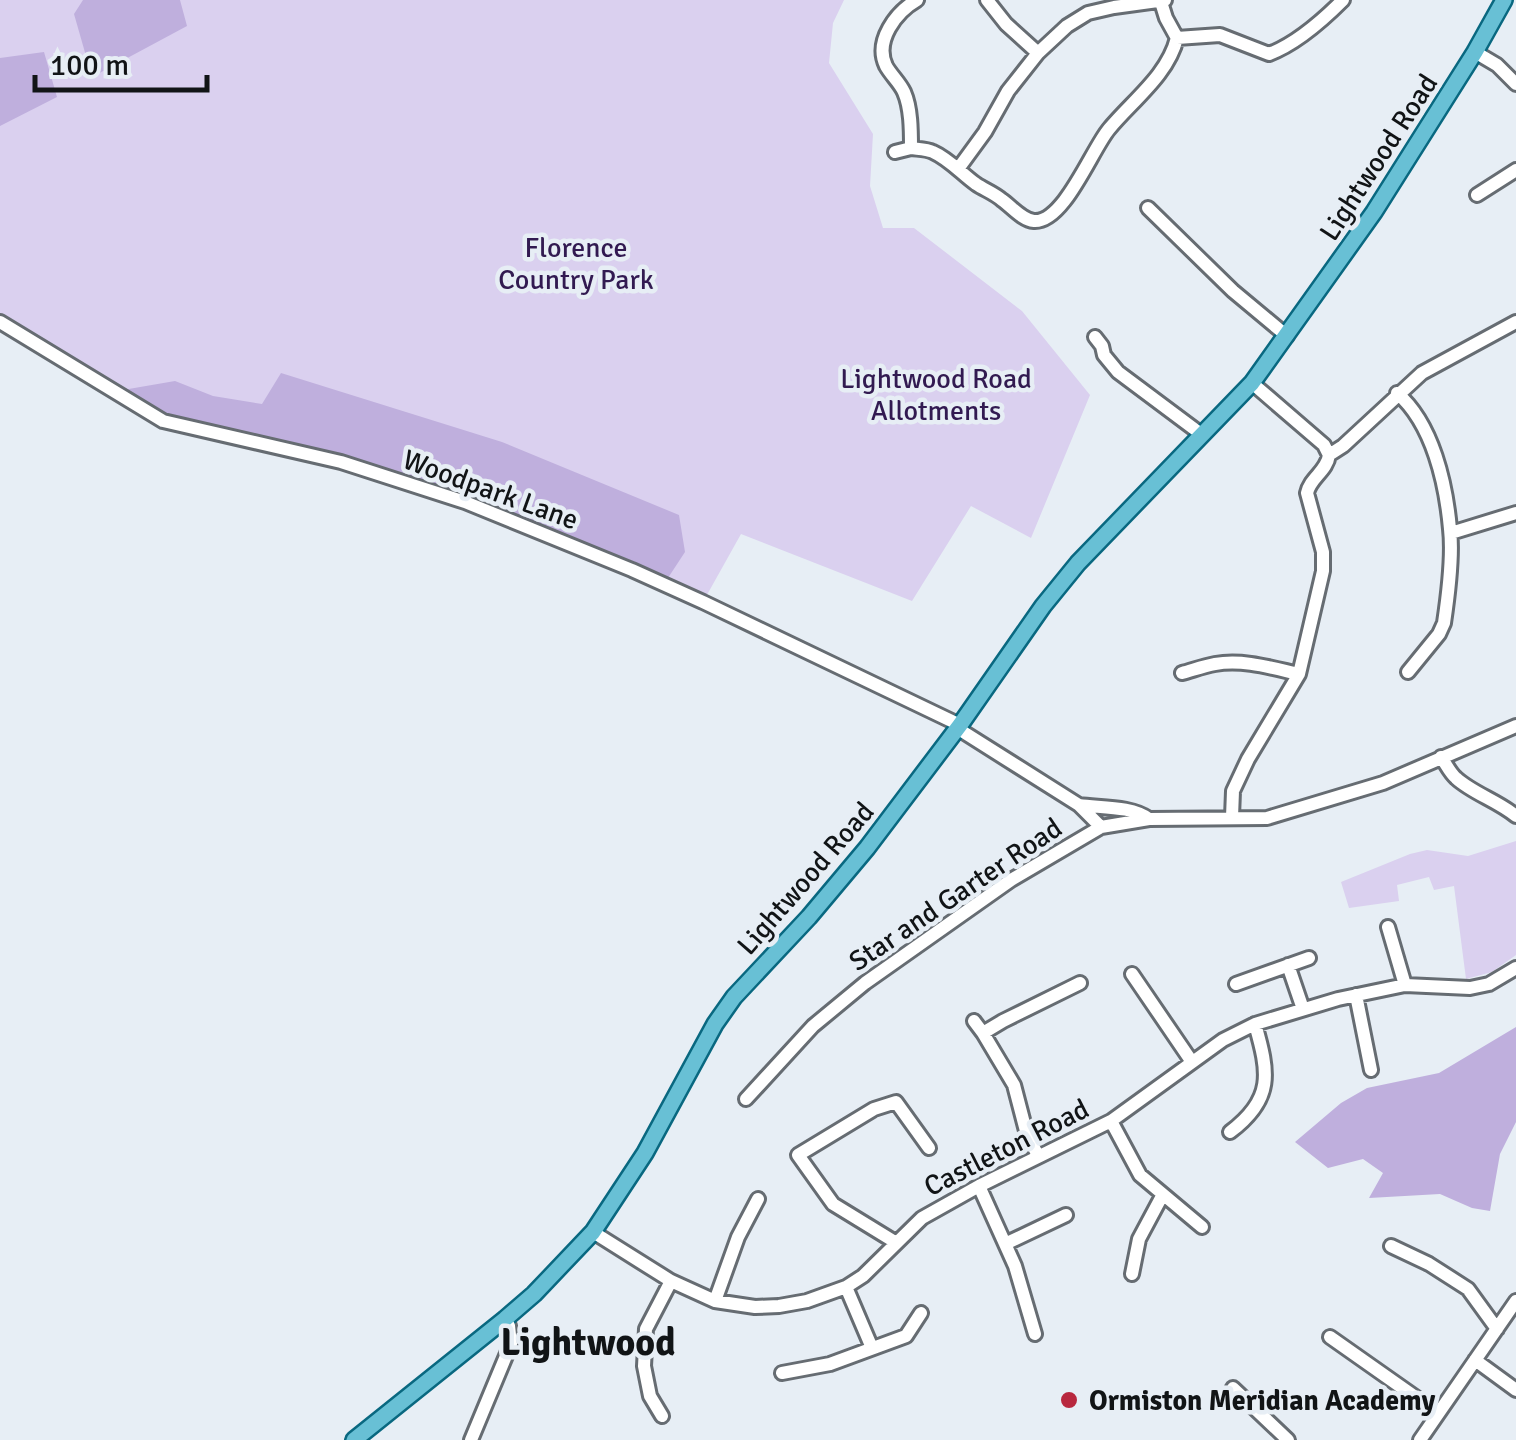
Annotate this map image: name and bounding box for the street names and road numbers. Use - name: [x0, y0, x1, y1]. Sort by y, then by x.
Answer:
- street label: Lightwood Road: [1312, 68, 1445, 247]
- street label: Woodpark Lane: [398, 442, 583, 537]
- street label: Lightwood Road: [730, 795, 881, 962]
- street label: Star and Garter Road: [843, 811, 1069, 979]
- street label: Castleton Road: [918, 1092, 1095, 1204]

